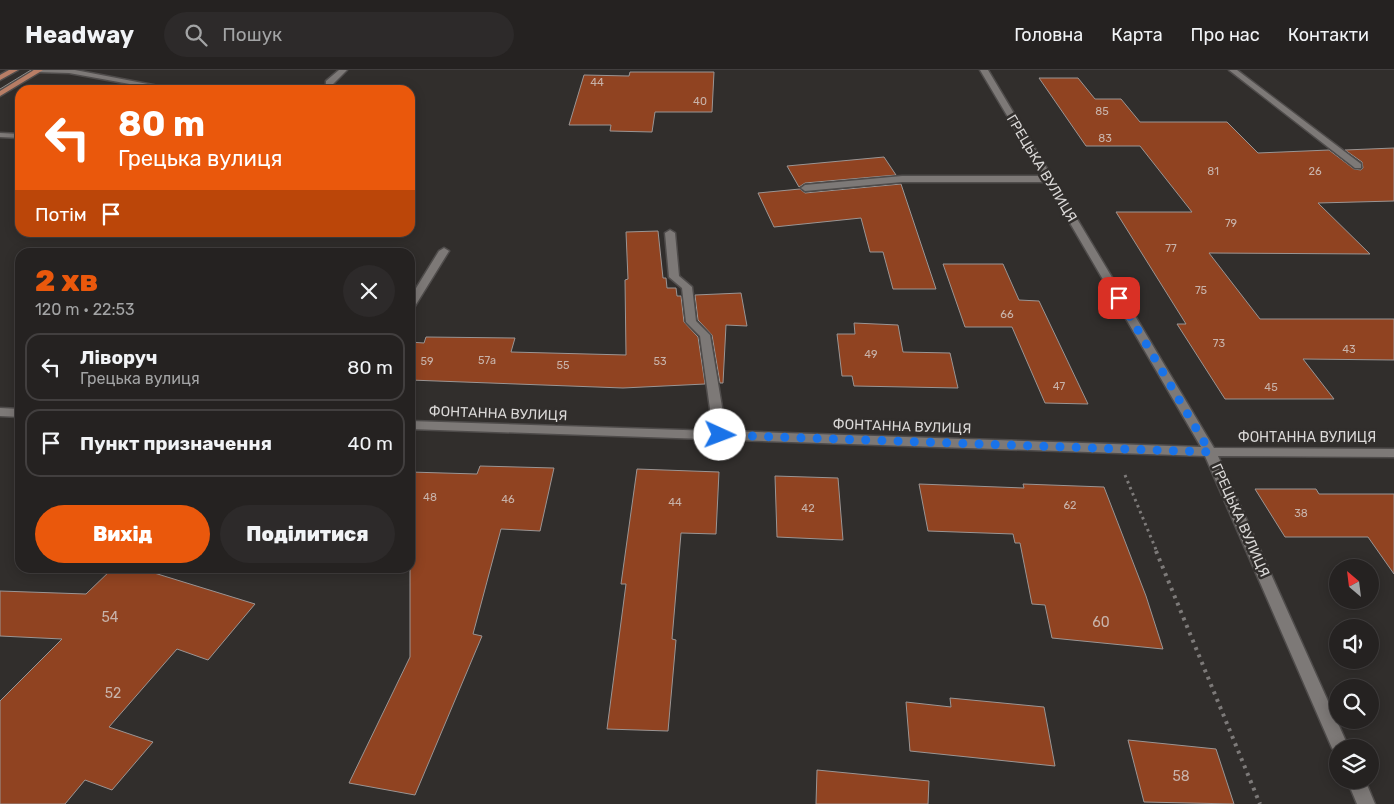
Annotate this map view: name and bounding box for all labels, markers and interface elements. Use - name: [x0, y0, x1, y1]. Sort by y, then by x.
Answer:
- search box: [164, 12, 514, 57]
- text: Headway: [25, 21, 134, 49]
- icon: search: [182, 21, 210, 49]
- text: Пошук: [222, 23, 282, 46]
- text: Головна: [1014, 24, 1083, 46]
- text: Карта: [1111, 24, 1163, 46]
- text: Про нас: [1191, 24, 1260, 46]
- text: Контакти: [1288, 24, 1369, 46]
- house number: 44: [590, 76, 604, 89]
- house number: 40: [693, 95, 707, 108]
- text: 80 m: [118, 103, 205, 145]
- icon: left: [35, 105, 100, 170]
- house number: 85: [1095, 105, 1109, 118]
- street label: ГРЕЦЬКА ВУЛИЦЯ: [1003, 111, 1080, 225]
- house number: 83: [1098, 132, 1112, 145]
- text: Грецька вулиця: [118, 145, 282, 172]
- house number: 81: [1207, 165, 1219, 178]
- house number: 26: [1308, 165, 1322, 178]
- icon: arrive: [97, 200, 125, 228]
- text: Потім: [35, 203, 87, 226]
- house number: 79: [1225, 217, 1237, 230]
- house number: 77: [1165, 242, 1177, 255]
- text: 2 хв: [35, 263, 98, 299]
- button: close: [343, 265, 395, 317]
- pin: [1098, 277, 1140, 319]
- icon: arrive: [1105, 284, 1133, 312]
- house number: 75: [1195, 284, 1208, 297]
- text: 120 m · 22:53: [35, 300, 135, 319]
- house number: 66: [1000, 308, 1014, 321]
- house number: 73: [1213, 337, 1226, 350]
- house number: 43: [1342, 343, 1356, 356]
- text: Ліворуч: [80, 346, 157, 369]
- house number: 49: [864, 348, 878, 361]
- icon: left: [37, 353, 65, 381]
- house number: 57а: [478, 354, 496, 367]
- house number: 59: [420, 355, 434, 368]
- house number: 53: [653, 355, 667, 368]
- text: 80 m: [347, 356, 393, 379]
- house number: 55: [556, 359, 570, 372]
- text: Грецька вулиця: [80, 369, 200, 388]
- house number: 47: [1053, 380, 1065, 393]
- house number: 45: [1264, 381, 1278, 394]
- street label: ФОНТАННА ВУЛИЦЯ: [428, 403, 568, 424]
- position arrow: [693, 408, 745, 460]
- street label: ФОНТАННА ВУЛИЦЯ: [832, 416, 972, 437]
- icon: arrive: [37, 429, 65, 457]
- street label: ФОНТАННА ВУЛИЦЯ: [1238, 429, 1376, 446]
- text: Пункт призначення: [80, 432, 272, 455]
- text: 40 m: [348, 432, 393, 455]
- street label: ГРЕЦЬКА ВУЛИЦЯ: [1208, 461, 1273, 579]
- house number: 48: [423, 491, 437, 504]
- house number: 46: [501, 493, 515, 506]
- house number: 44: [668, 496, 682, 509]
- house number: 62: [1063, 499, 1077, 512]
- house number: 42: [801, 502, 815, 515]
- button: Вихід: [35, 505, 210, 563]
- button: Поділитися: [220, 505, 395, 563]
- house number: 38: [1294, 507, 1308, 520]
- north arrow: [1329, 559, 1379, 609]
- map controls: [1329, 559, 1379, 789]
- house number: 54: [101, 609, 119, 626]
- house number: 60: [1092, 614, 1110, 631]
- button: sound: [1329, 619, 1379, 669]
- button: search: [1329, 679, 1379, 729]
- house number: 52: [105, 685, 121, 702]
- button: layers: [1329, 739, 1379, 789]
- house number: 58: [1172, 768, 1190, 785]

